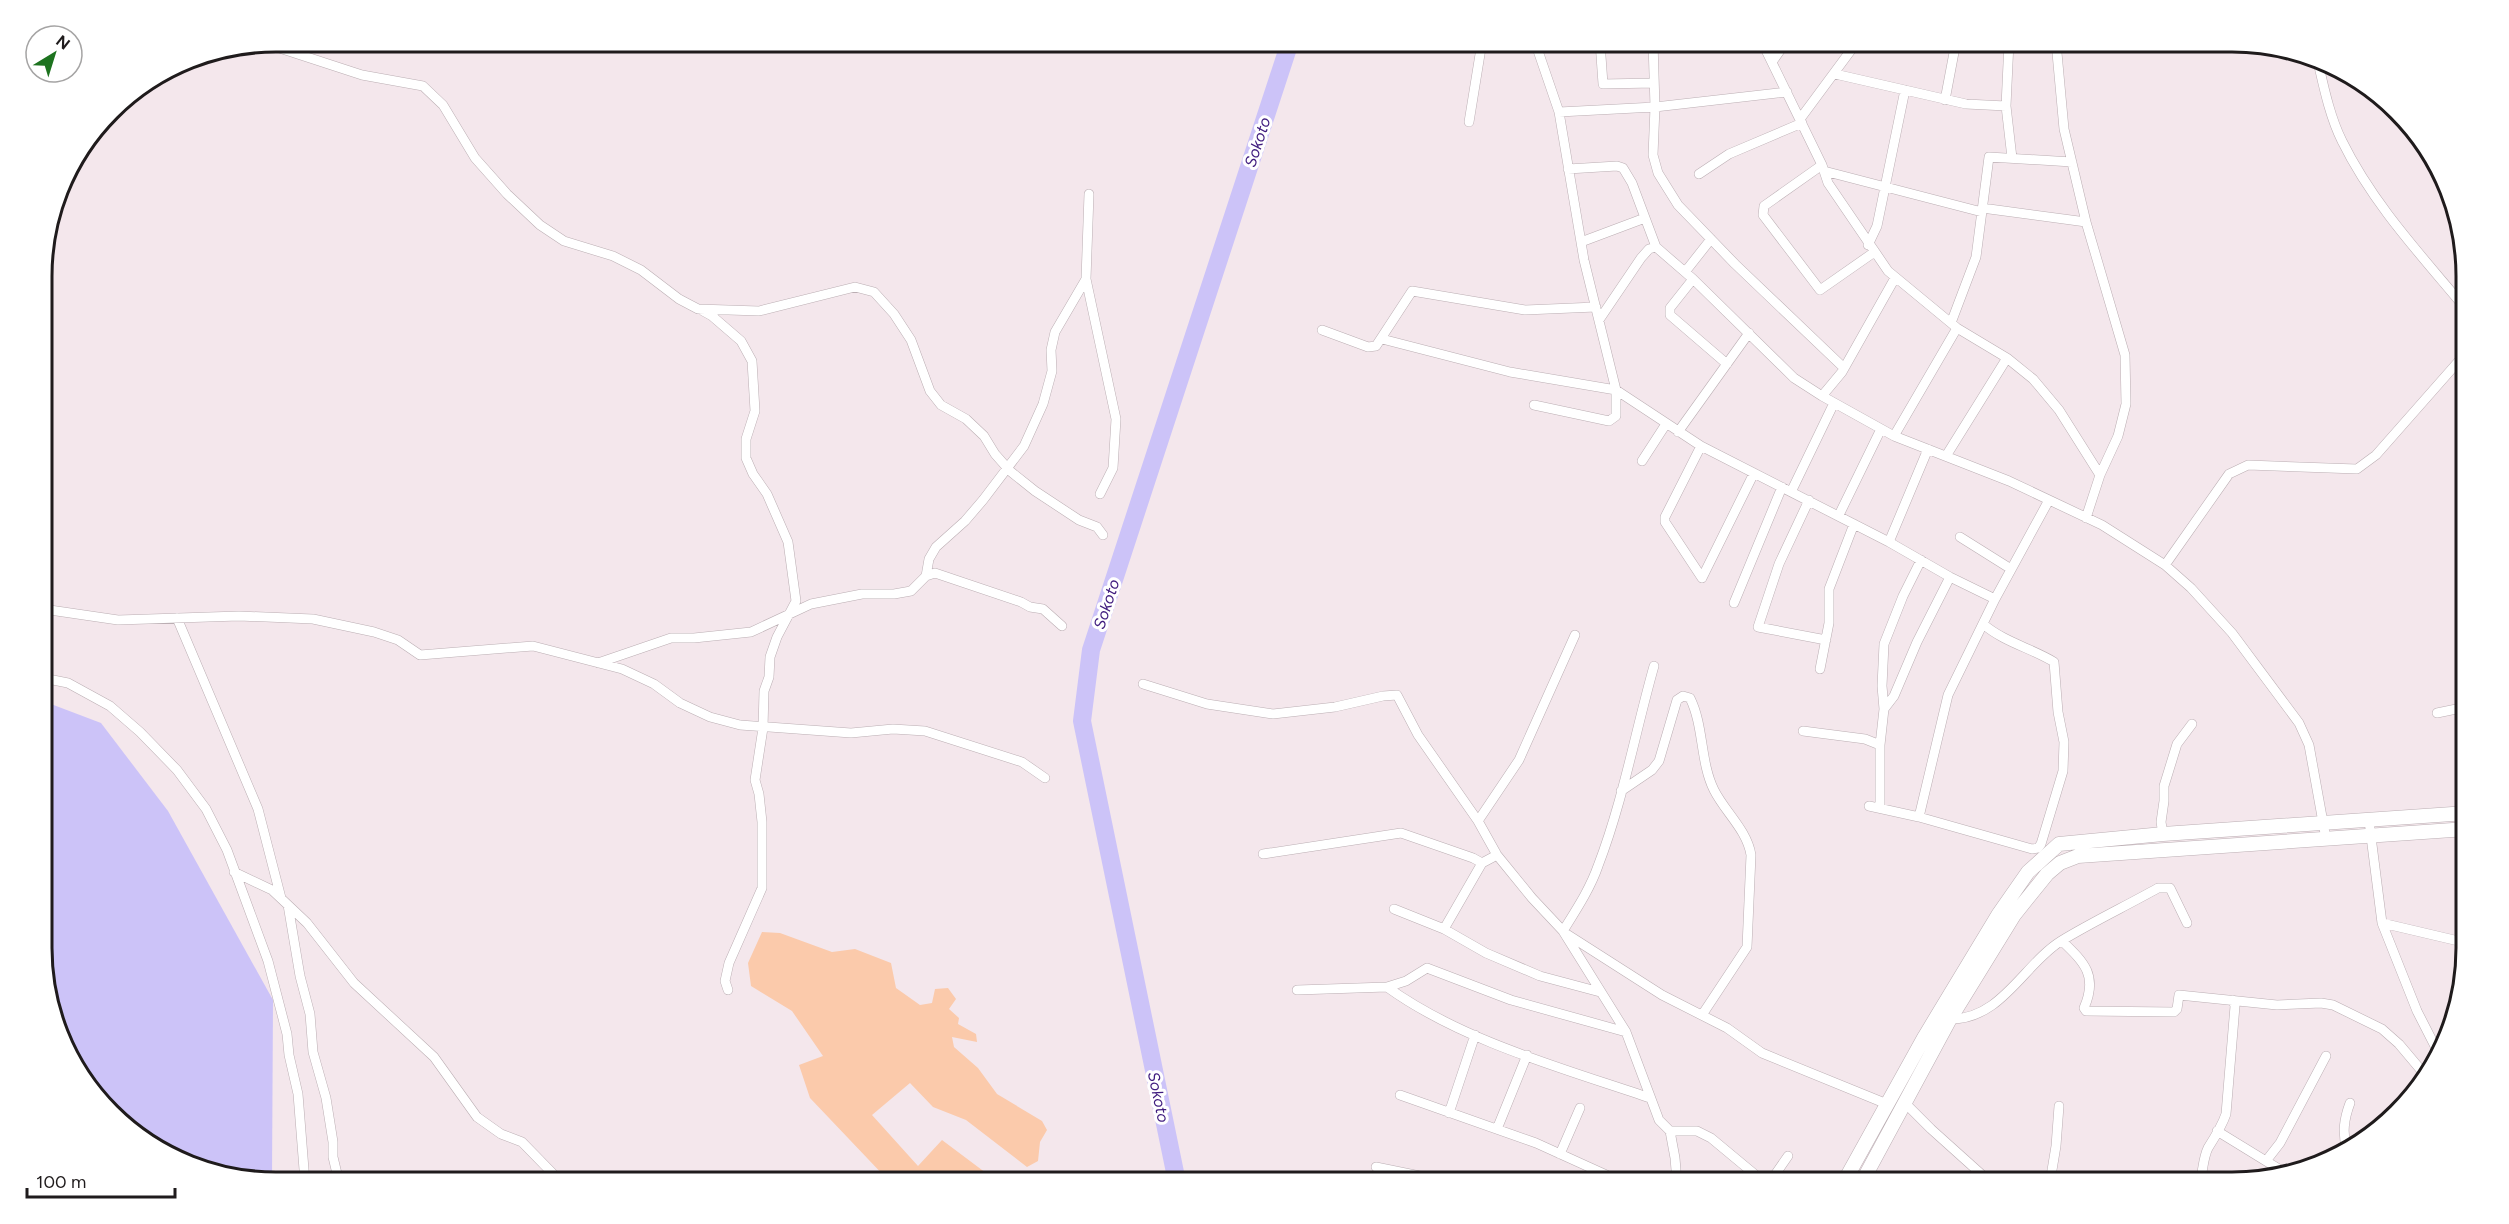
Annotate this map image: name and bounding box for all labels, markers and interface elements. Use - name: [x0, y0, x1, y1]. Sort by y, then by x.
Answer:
- north arrow: [24, 24, 84, 84]
- text: N: [52, 31, 74, 54]
- water label: Sokoto: [1240, 115, 1274, 170]
- water label: Sokoto: [1089, 577, 1123, 632]
- water label: Sokoto: [1144, 1070, 1173, 1124]
- scale bar: [27, 1161, 176, 1199]
- text: 100 m: [36, 1171, 86, 1193]

